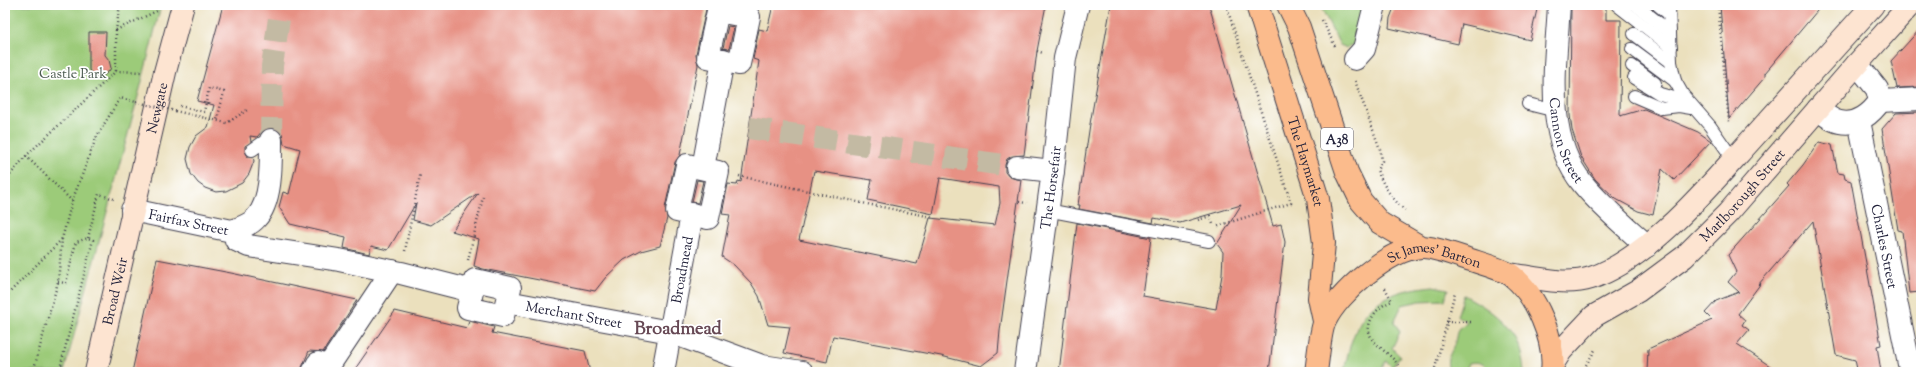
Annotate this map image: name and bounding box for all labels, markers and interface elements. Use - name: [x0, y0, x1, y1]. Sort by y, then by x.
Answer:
- park label: Castle Park: [39, 65, 107, 85]
- street label: Newgate: [143, 81, 174, 136]
- street label: Cannon Street: [1543, 97, 1587, 188]
- street label: The Haymarket: [1281, 114, 1327, 208]
- road number: A38: [1321, 128, 1353, 150]
- street label: The Horsefair: [1037, 145, 1068, 231]
- street label: Marlborough Street: [1696, 145, 1791, 247]
- street label: Charles Street: [1864, 203, 1901, 291]
- street label: Fairfax Street: [146, 206, 230, 242]
- street label: Broadmead: [668, 235, 700, 305]
- street label: St James' Barton: [1384, 239, 1483, 275]
- street label: Broad Weir: [99, 255, 134, 327]
- street label: Merchant Street: [524, 298, 623, 335]
- district label: Broadmead: [634, 317, 723, 343]

